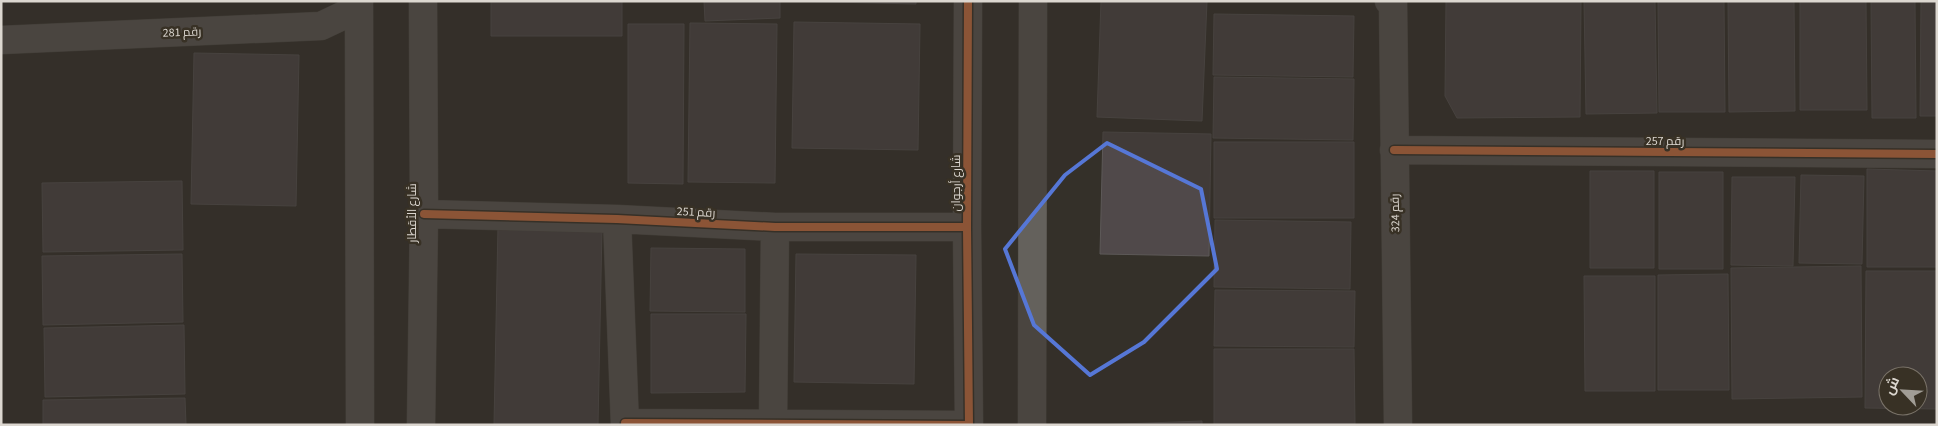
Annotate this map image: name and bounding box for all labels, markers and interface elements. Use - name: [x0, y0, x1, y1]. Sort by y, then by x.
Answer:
- street label: رقم 281: [162, 23, 202, 42]
- street label: رقم 257: [1646, 133, 1684, 150]
- street label: شارع أرجوان: [948, 155, 965, 211]
- street label: شارع الأقطار: [404, 183, 421, 244]
- street label: رقم 324: [1387, 194, 1404, 232]
- street label: رقم 251: [676, 203, 716, 222]
- north arrow: [1878, 366, 1928, 416]
- text: ش: [1879, 374, 1905, 398]

